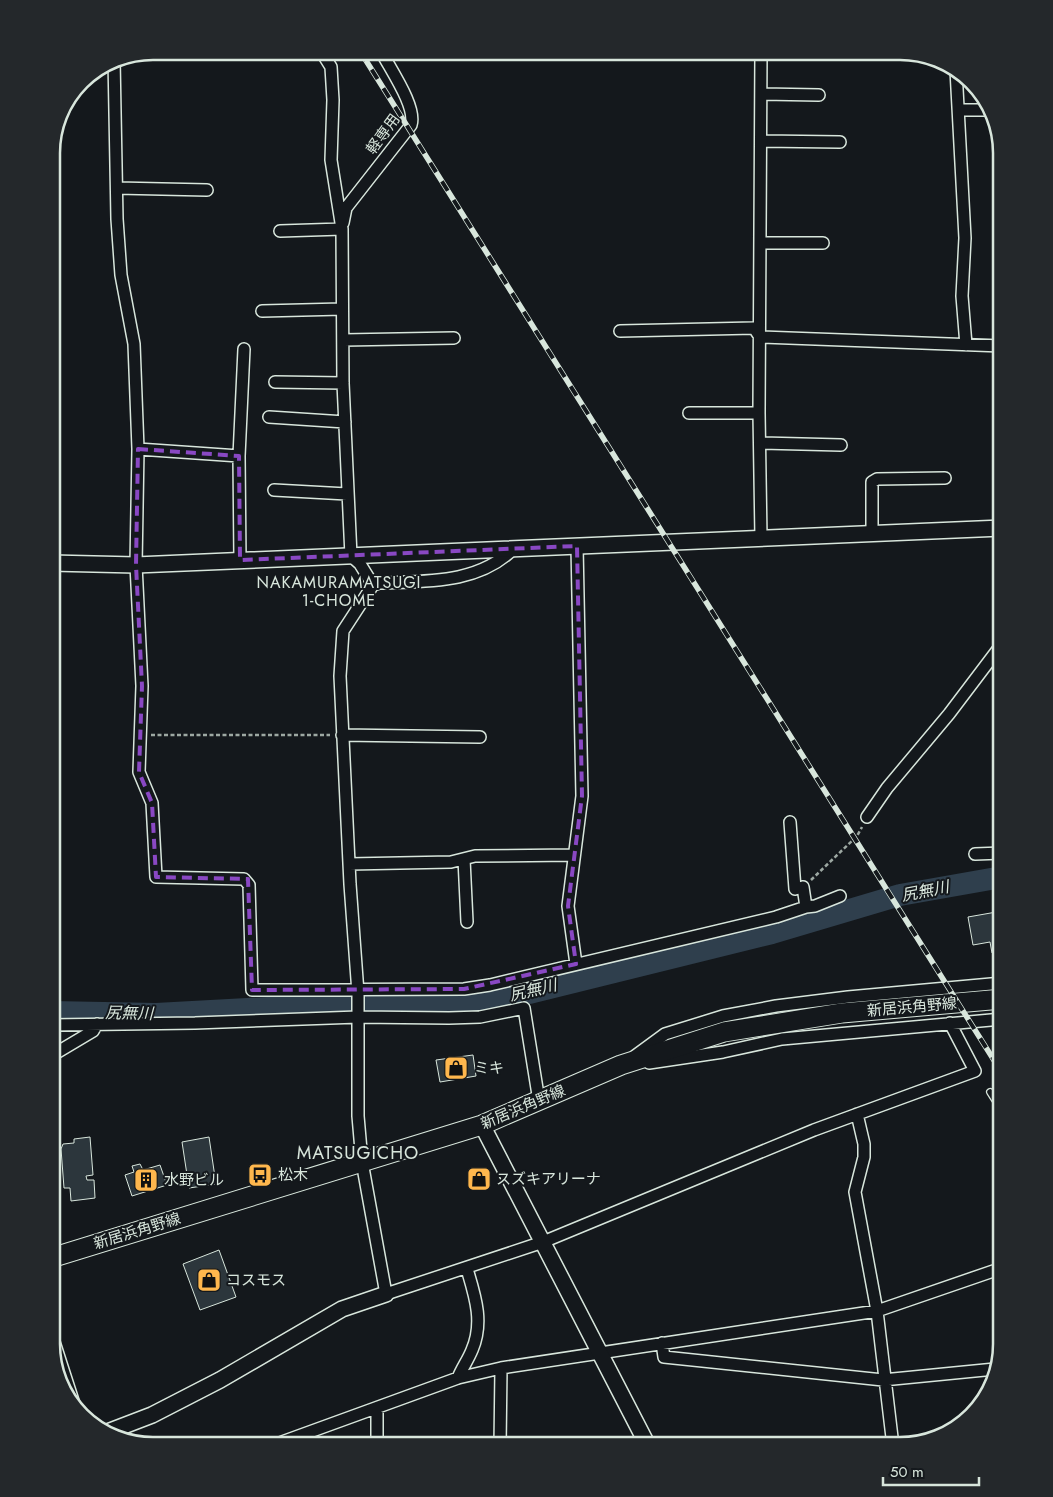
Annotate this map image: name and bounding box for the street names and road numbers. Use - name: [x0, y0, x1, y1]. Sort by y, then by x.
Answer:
- street label: 軽専用: [361, 109, 405, 159]
- street label: 新居浜角野線: [866, 992, 958, 1022]
- street label: 新居浜角野線: [477, 1079, 569, 1135]
- street label: 新居浜角野線: [91, 1207, 183, 1255]

